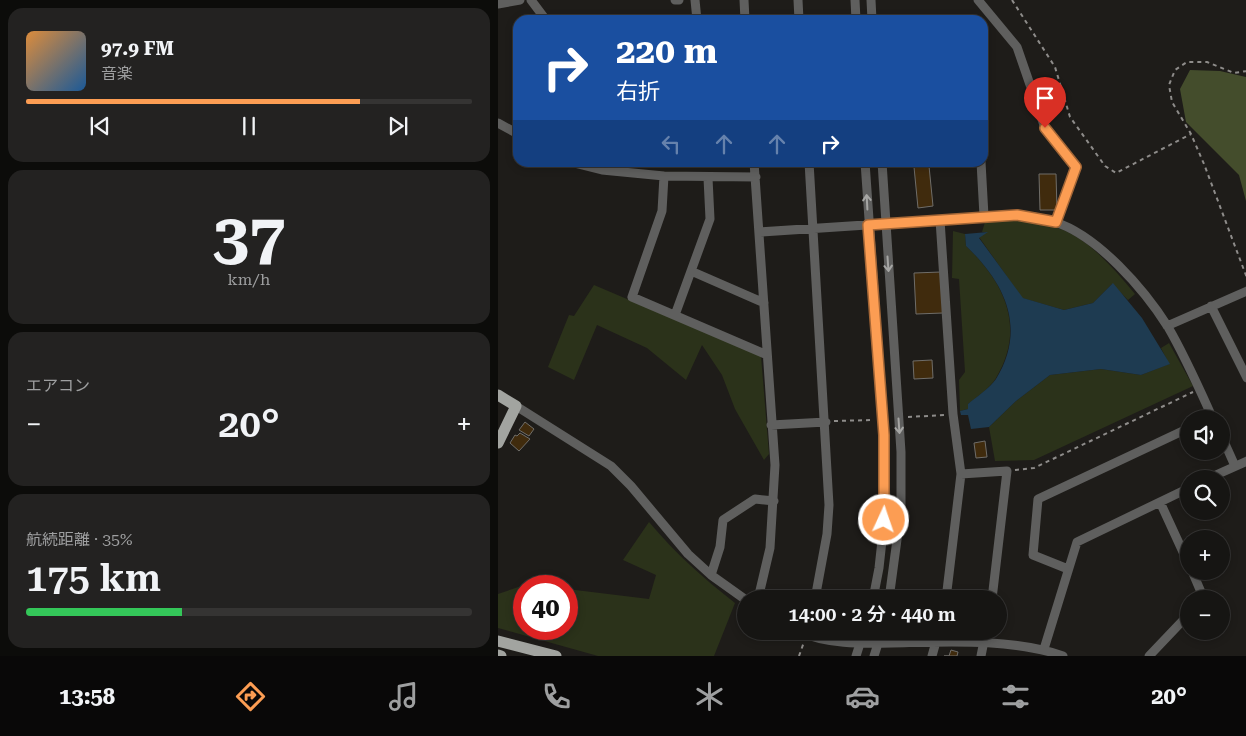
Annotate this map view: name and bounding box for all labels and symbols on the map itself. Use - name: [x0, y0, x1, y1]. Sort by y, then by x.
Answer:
- pin: [1024, 77, 1066, 128]
- one-way arrow: [863, 194, 872, 210]
- one-way arrow: [884, 255, 893, 271]
- one-way arrow: [894, 417, 904, 433]
- position arrow: [857, 493, 909, 545]
- speed limit sign: 40: [513, 575, 578, 640]

